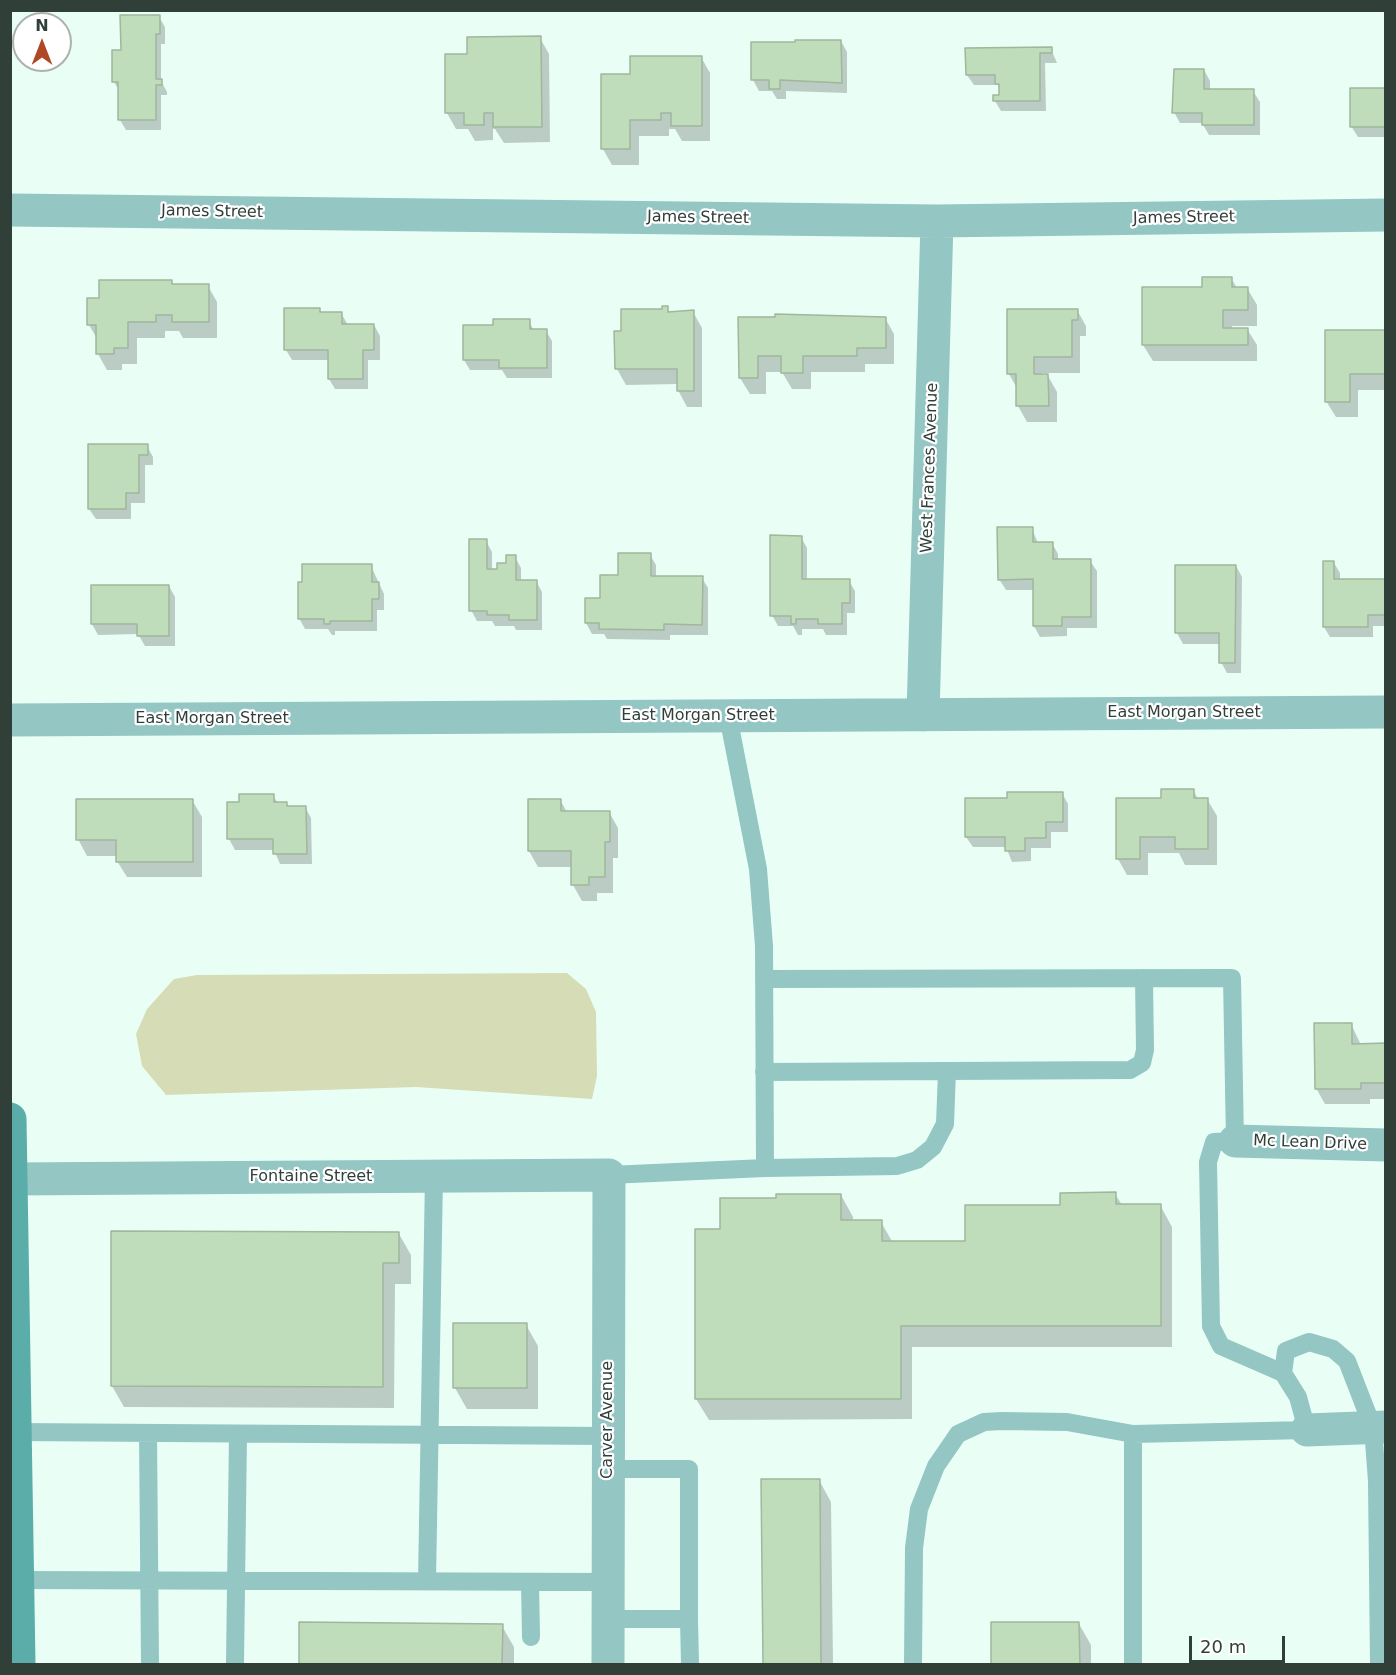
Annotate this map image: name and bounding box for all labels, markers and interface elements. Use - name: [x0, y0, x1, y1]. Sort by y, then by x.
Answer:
- north arrow: [12, 12, 72, 72]
- text: N: [35, 16, 49, 35]
- street label: James Street: [161, 202, 263, 222]
- street label: James Street: [647, 208, 749, 228]
- street label: James Street: [1133, 208, 1235, 228]
- street label: West Frances Avenue: [917, 382, 943, 554]
- street label: East Morgan Street: [1107, 703, 1261, 723]
- street label: East Morgan Street: [621, 706, 775, 726]
- street label: East Morgan Street: [135, 709, 289, 729]
- street label: Mc Lean Drive: [1253, 1131, 1367, 1155]
- street label: Fontaine Street: [250, 1167, 372, 1187]
- street label: Carver Avenue: [598, 1361, 618, 1479]
- scale bar: [1192, 1624, 1288, 1662]
- text: 20 m: [1200, 1636, 1246, 1657]

